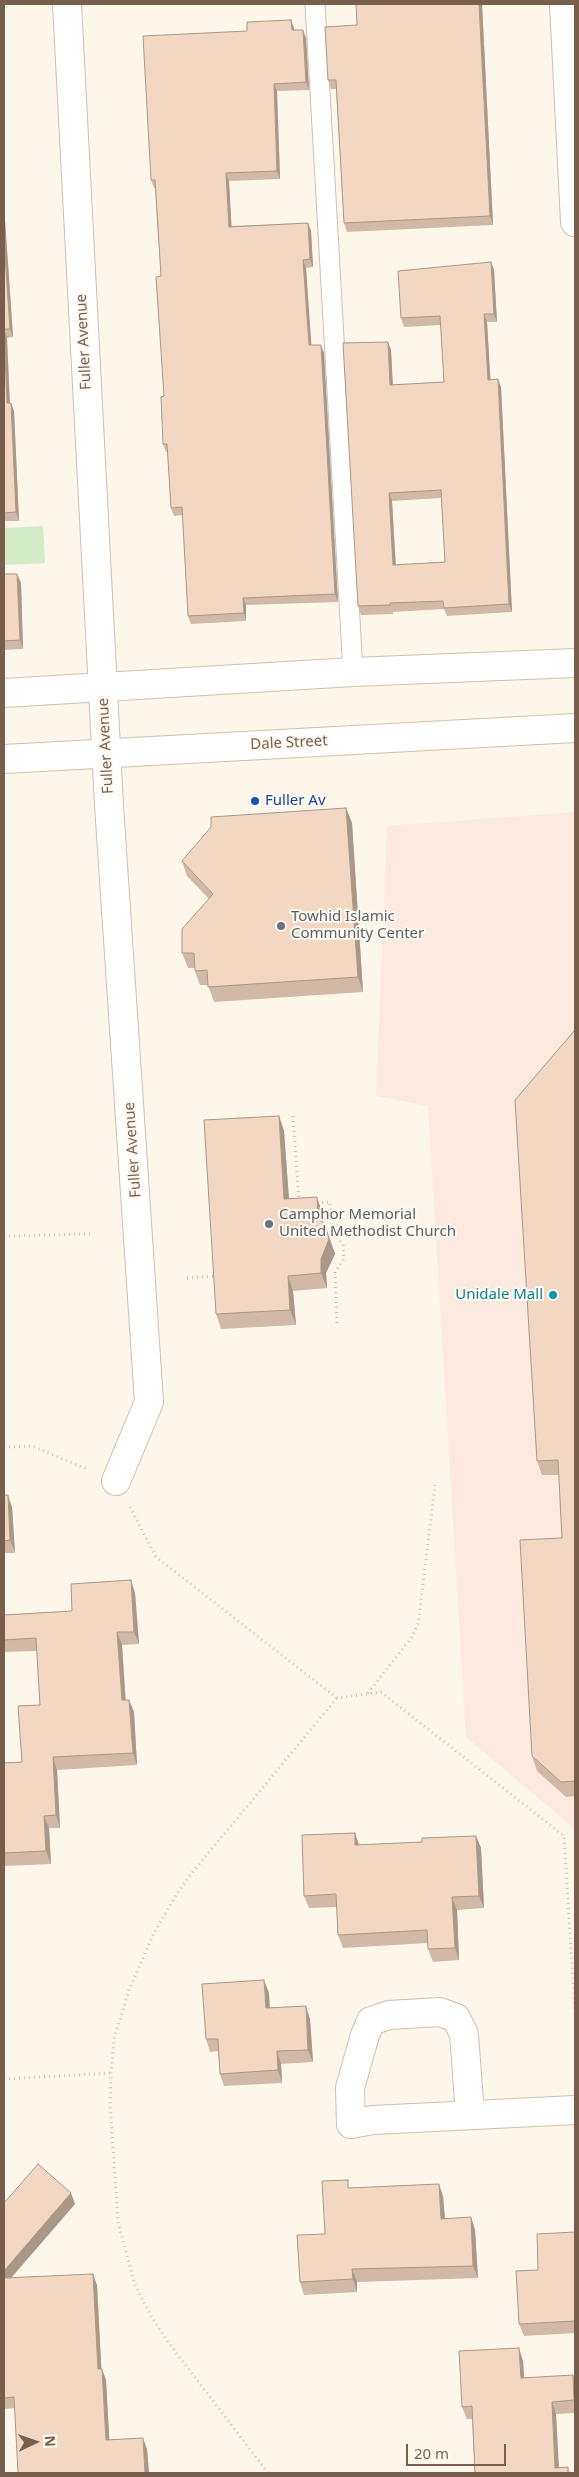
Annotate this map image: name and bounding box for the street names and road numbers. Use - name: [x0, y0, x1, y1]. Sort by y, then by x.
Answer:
- street label: Fuller Avenue: [72, 294, 96, 390]
- street label: Fuller Avenue: [94, 698, 118, 794]
- street label: Dale Street: [250, 732, 328, 754]
- street label: Fuller Avenue: [121, 1101, 145, 1199]

